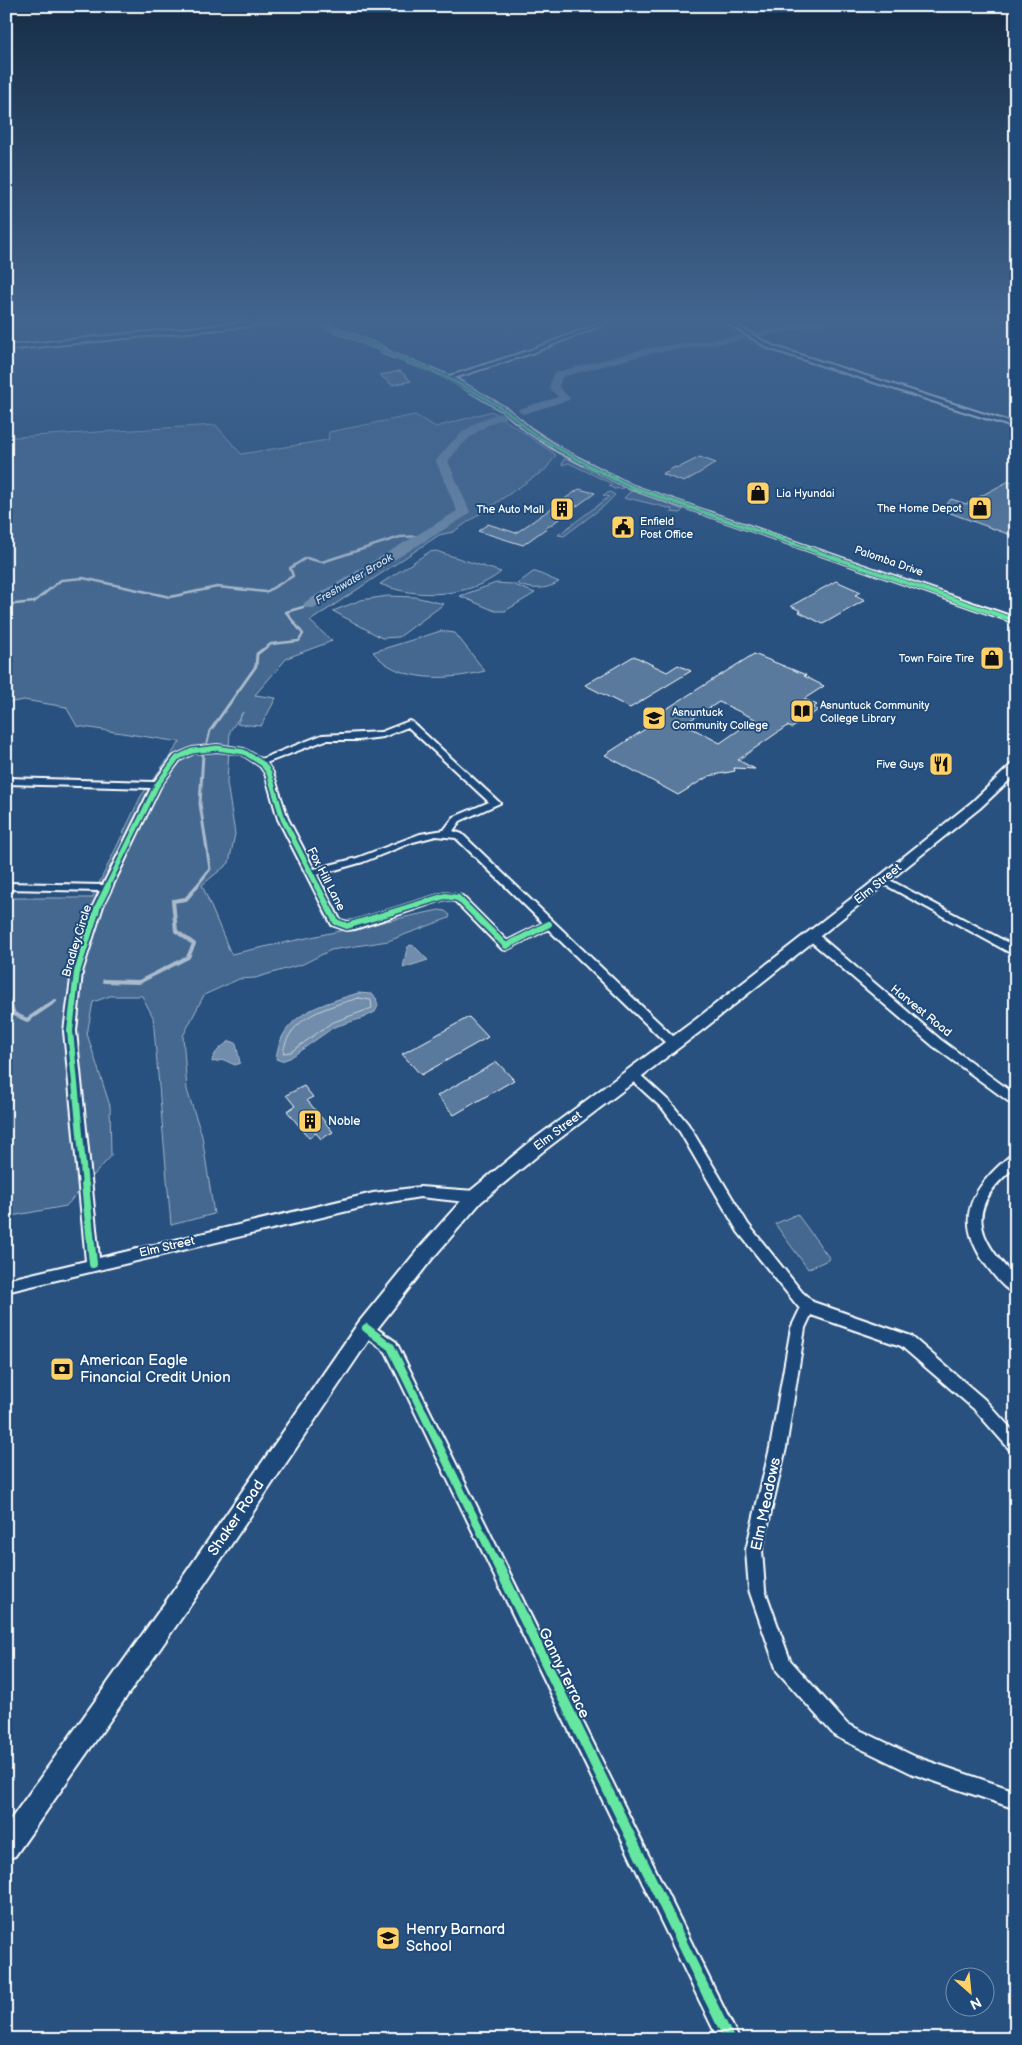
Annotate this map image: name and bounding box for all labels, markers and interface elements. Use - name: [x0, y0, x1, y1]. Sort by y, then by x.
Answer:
- shop icon: Lia Hyundai: [745, 480, 771, 506]
- place label: Lia Hyundai: [776, 487, 835, 500]
- shop icon: The Home Depot: [967, 495, 993, 521]
- building icon: The Auto Mall: [549, 496, 575, 522]
- place label: The Home Depot: [877, 502, 963, 515]
- place label: The Auto Mall: [476, 503, 544, 516]
- public building icon: Enfield Post Office: [610, 514, 636, 540]
- place label: Enfield Post Office: [640, 515, 694, 541]
- street label: Palomba Drive: [853, 543, 925, 579]
- water label: Freshwater Brook: [313, 550, 396, 607]
- shop icon: Town Faire Tire: [979, 645, 1005, 671]
- place label: Town Faire Tire: [899, 652, 974, 665]
- library icon: Asnuntuck Community College Library: [789, 698, 815, 724]
- place label: Asnuntuck Community College Library: [820, 699, 929, 725]
- school or university icon: Asnuntuck Community College: [641, 705, 667, 731]
- place label: Asnuntuck Community College: [672, 706, 769, 732]
- restaurant icon: Five Guys: [928, 751, 954, 777]
- place label: Five Guys: [876, 758, 925, 771]
- street label: Fox Hill Lane: [304, 845, 348, 913]
- street label: Elm Street: [851, 860, 905, 908]
- street label: Bradley Circle: [59, 903, 95, 979]
- street label: Harvest Road: [887, 982, 955, 1040]
- building icon: Noble: [297, 1108, 323, 1134]
- street label: Elm Street: [531, 1108, 585, 1154]
- place label: Noble: [328, 1114, 360, 1129]
- street label: Elm Street: [138, 1233, 196, 1261]
- place label: American Eagle Financial Credit Union: [80, 1351, 231, 1387]
- bank icon: American Eagle Financial Credit Union: [49, 1356, 75, 1382]
- street label: Elm Meadows: [747, 1455, 785, 1552]
- street label: Shaker Road: [204, 1476, 268, 1560]
- street label: Ganny Terrace: [534, 1625, 594, 1721]
- place label: Henry Barnard School: [406, 1920, 505, 1956]
- school or university icon: Henry Barnard School: [375, 1925, 401, 1951]
- north arrow: [944, 1968, 994, 2018]
- text: N: [967, 1993, 984, 2013]

